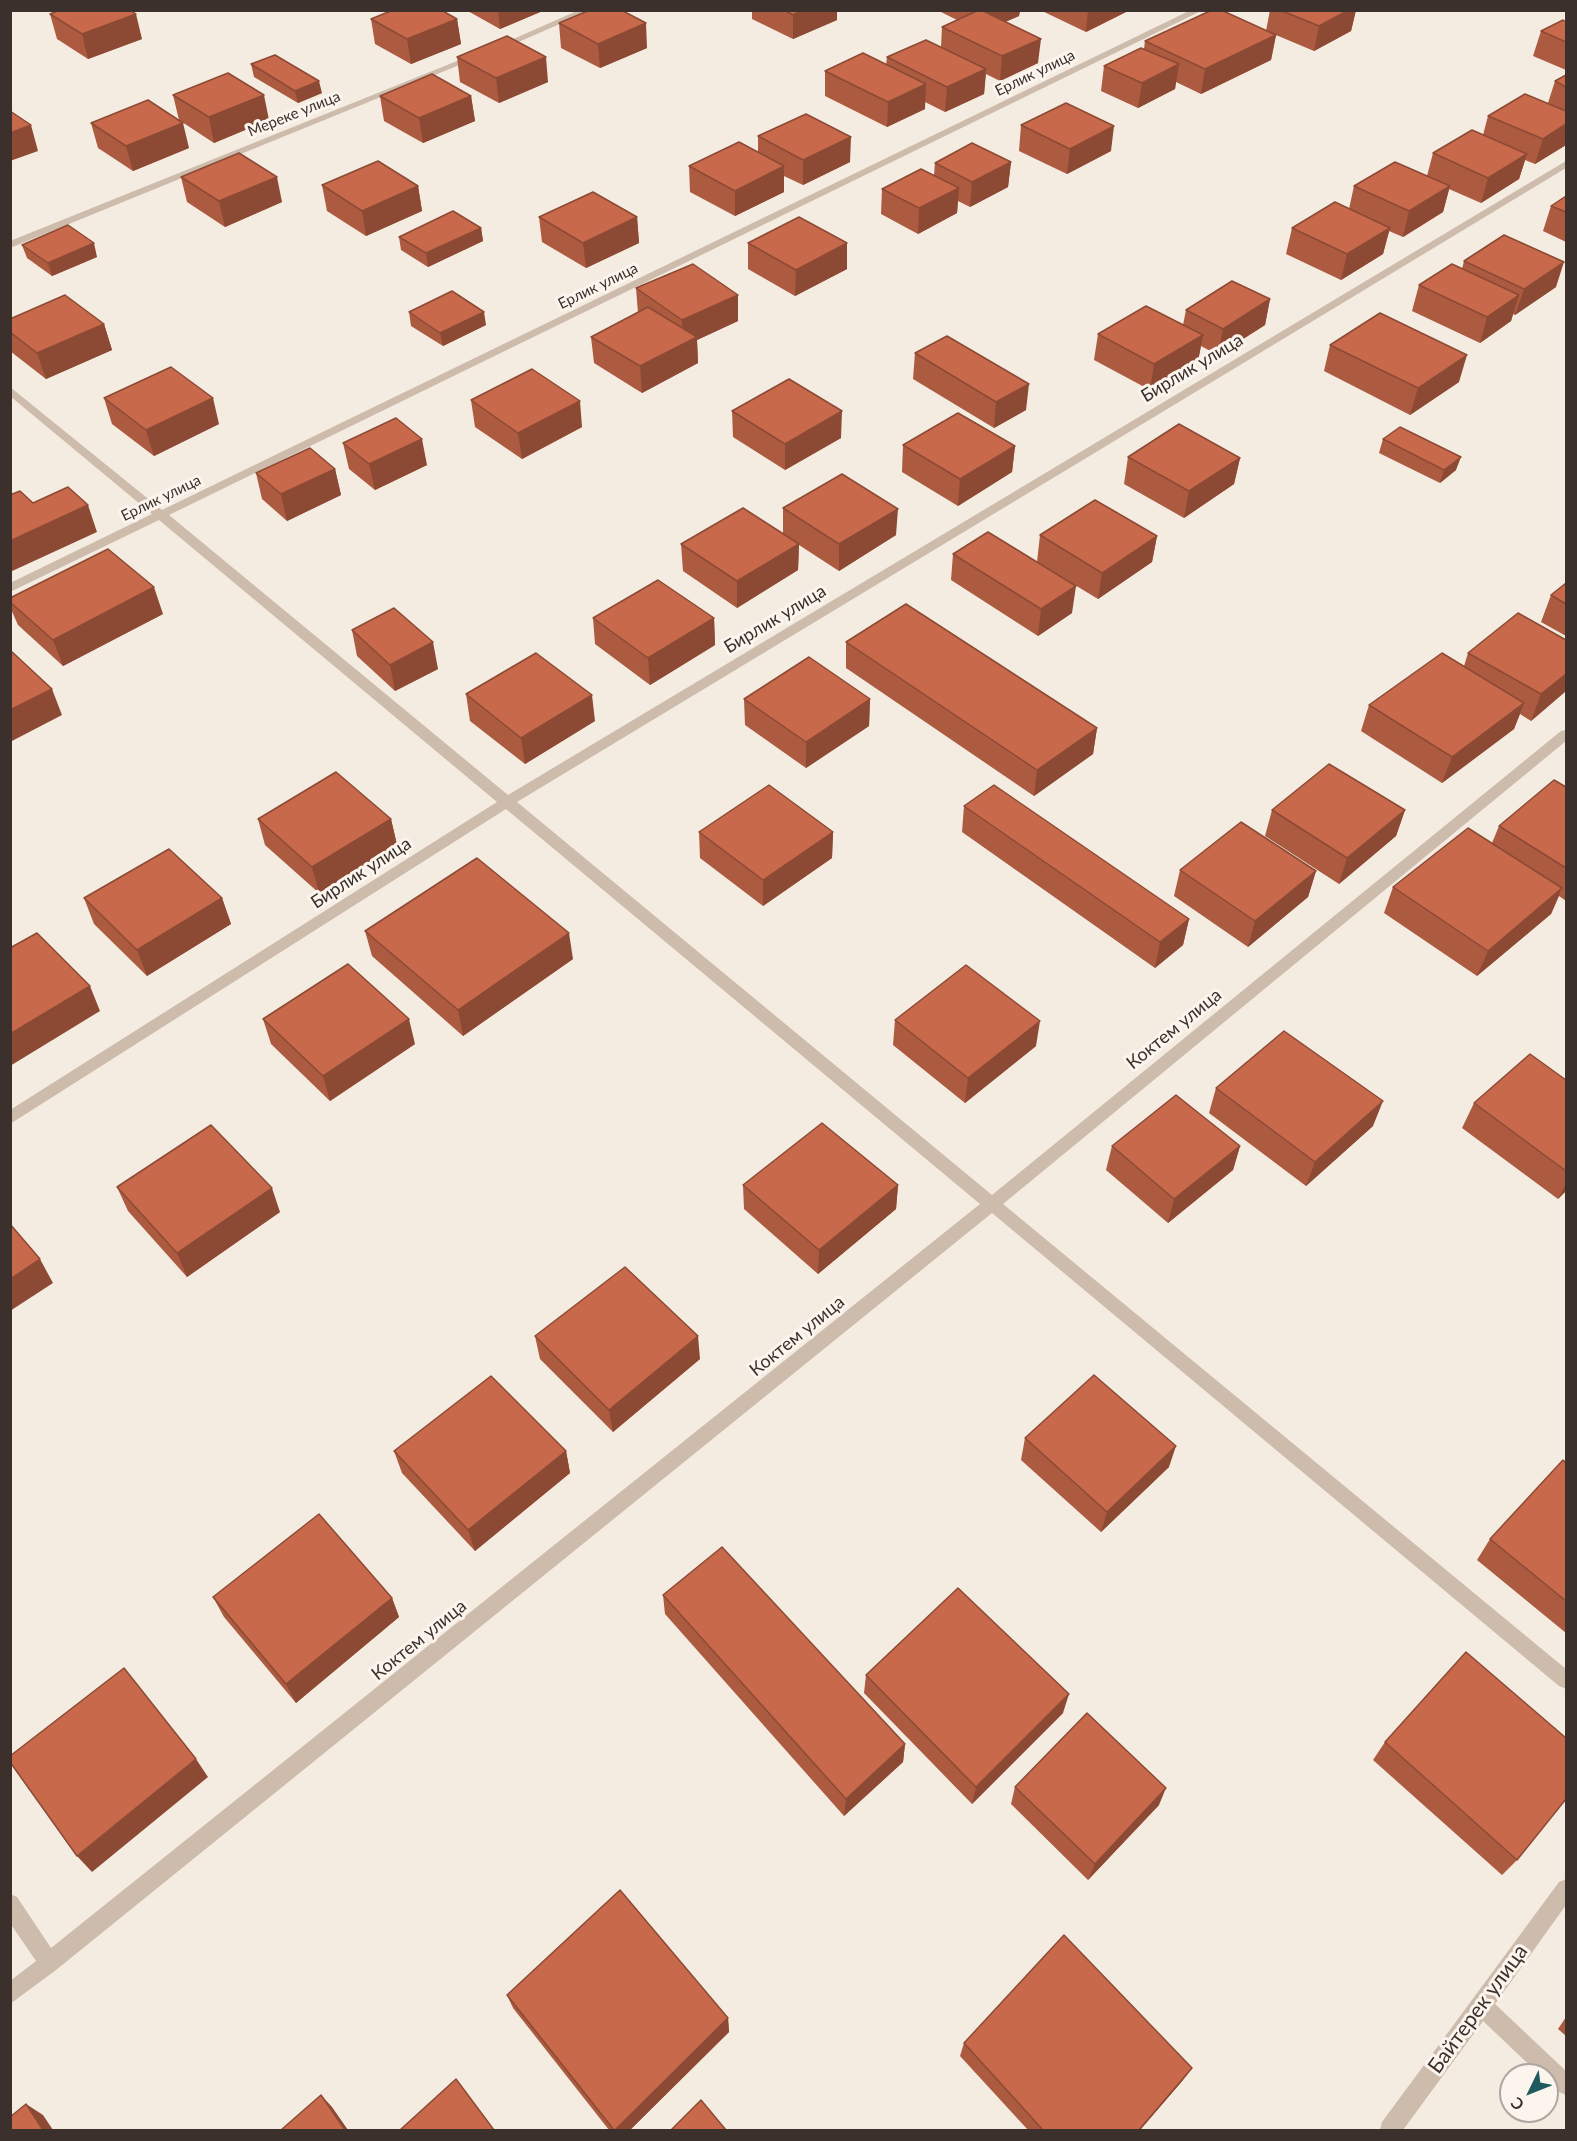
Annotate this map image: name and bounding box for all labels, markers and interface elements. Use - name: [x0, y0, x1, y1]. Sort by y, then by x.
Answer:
- street label: Ерлик улица: [992, 46, 1078, 100]
- street label: Мереке улица: [245, 87, 343, 141]
- street label: Ерлик улица: [555, 259, 641, 313]
- street label: Бирлик улица: [1137, 329, 1247, 407]
- street label: Ерлик улица: [118, 471, 204, 525]
- street label: Бирлик улица: [720, 580, 830, 658]
- street label: Бирлик улица: [307, 833, 415, 913]
- street label: Коктем улица: [1122, 984, 1226, 1074]
- street label: Коктем улица: [745, 1291, 849, 1381]
- street label: Коктем улица: [367, 1595, 471, 1685]
- street label: Байтерек улица: [1423, 1940, 1533, 2078]
- north arrow: [1499, 2063, 1559, 2123]
- text: С: [1506, 2094, 1527, 2115]

